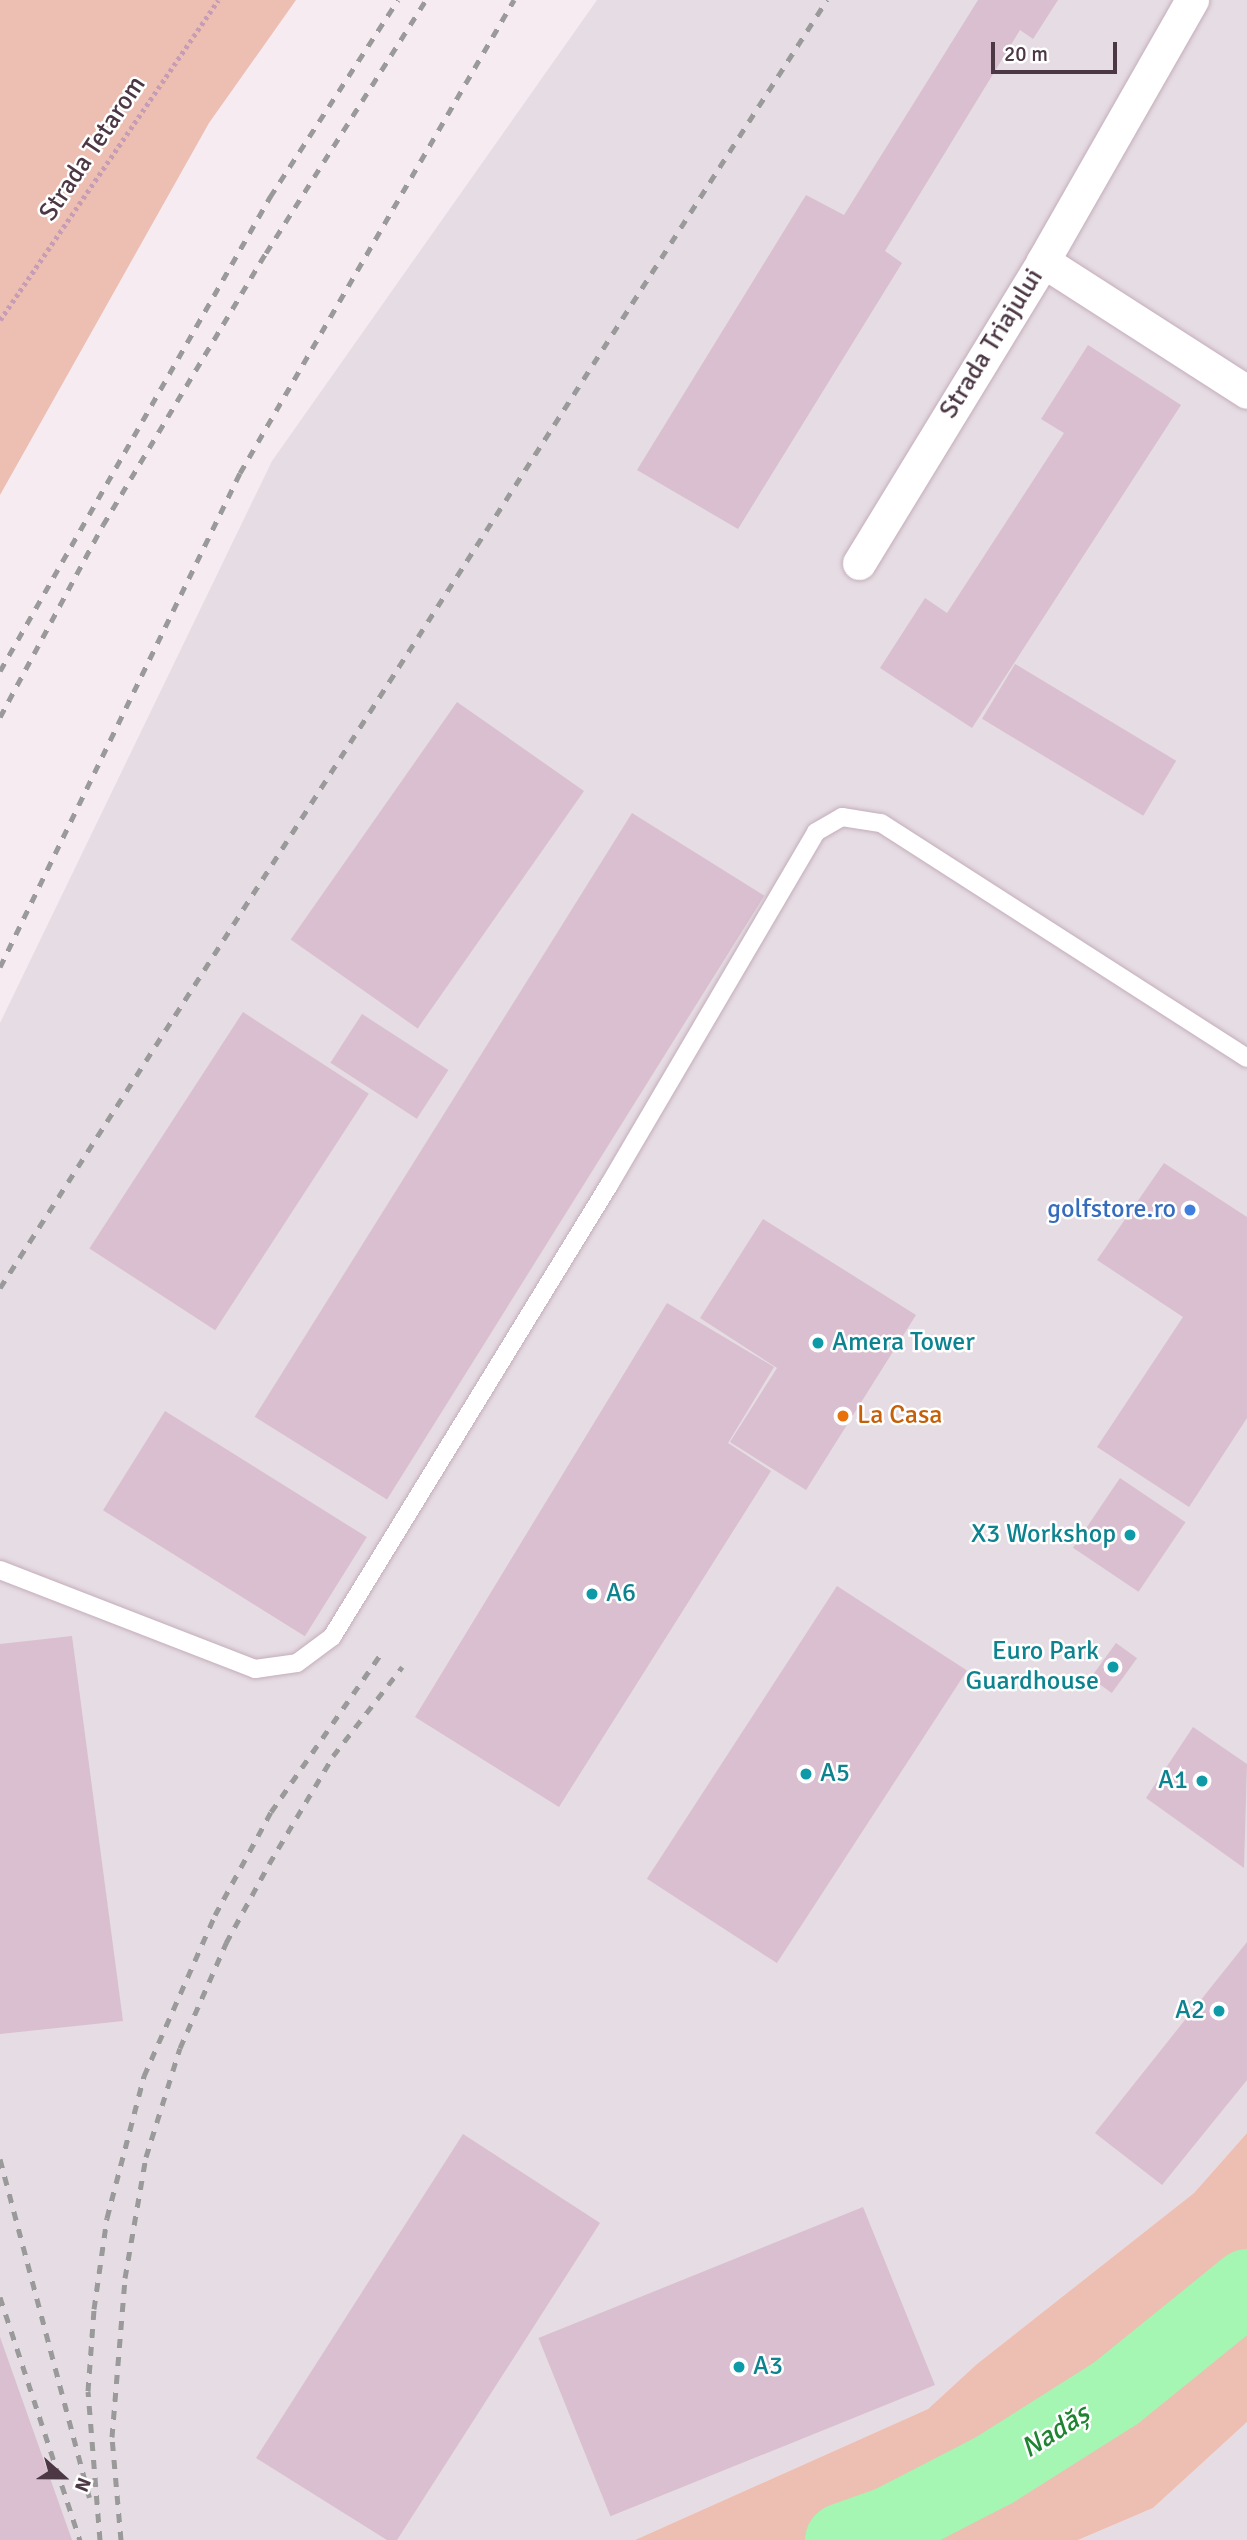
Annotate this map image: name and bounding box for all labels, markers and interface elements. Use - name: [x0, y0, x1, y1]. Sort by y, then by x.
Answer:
- scale bar: [995, 28, 1121, 72]
- text: 20 m: [1004, 41, 1048, 67]
- street label: Strada Tetarom: [33, 71, 153, 227]
- street label: Strada Triajului: [934, 263, 1050, 425]
- place label: golfstore.ro: [1047, 1194, 1176, 1226]
- marker: golfstore.ro: [1182, 1202, 1198, 1218]
- place label: Amera Tower: [832, 1327, 975, 1359]
- marker: Amera Tower: [810, 1335, 826, 1351]
- place label: La Casa: [857, 1400, 942, 1432]
- marker: La Casa: [835, 1408, 851, 1424]
- place label: X3 Workshop: [971, 1519, 1116, 1551]
- marker: X3 Workshop: [1122, 1527, 1138, 1543]
- place label: A6: [606, 1578, 636, 1610]
- marker: A6: [584, 1586, 600, 1602]
- place label: Euro Park Guardhouse: [965, 1636, 1099, 1698]
- marker: Euro Park Guardhouse: [1105, 1659, 1121, 1675]
- place label: A5: [820, 1758, 850, 1790]
- place label: A1: [1158, 1765, 1188, 1797]
- marker: A5: [798, 1766, 814, 1782]
- marker: A1: [1194, 1773, 1210, 1789]
- place label: A2: [1175, 1995, 1205, 2027]
- marker: A2: [1211, 2003, 1227, 2019]
- place label: A3: [753, 2351, 783, 2383]
- marker: A3: [731, 2359, 747, 2375]
- water label: Nadăș: [1015, 2397, 1095, 2465]
- north arrow: [28, 2442, 98, 2512]
- text: N: [69, 2474, 96, 2495]

